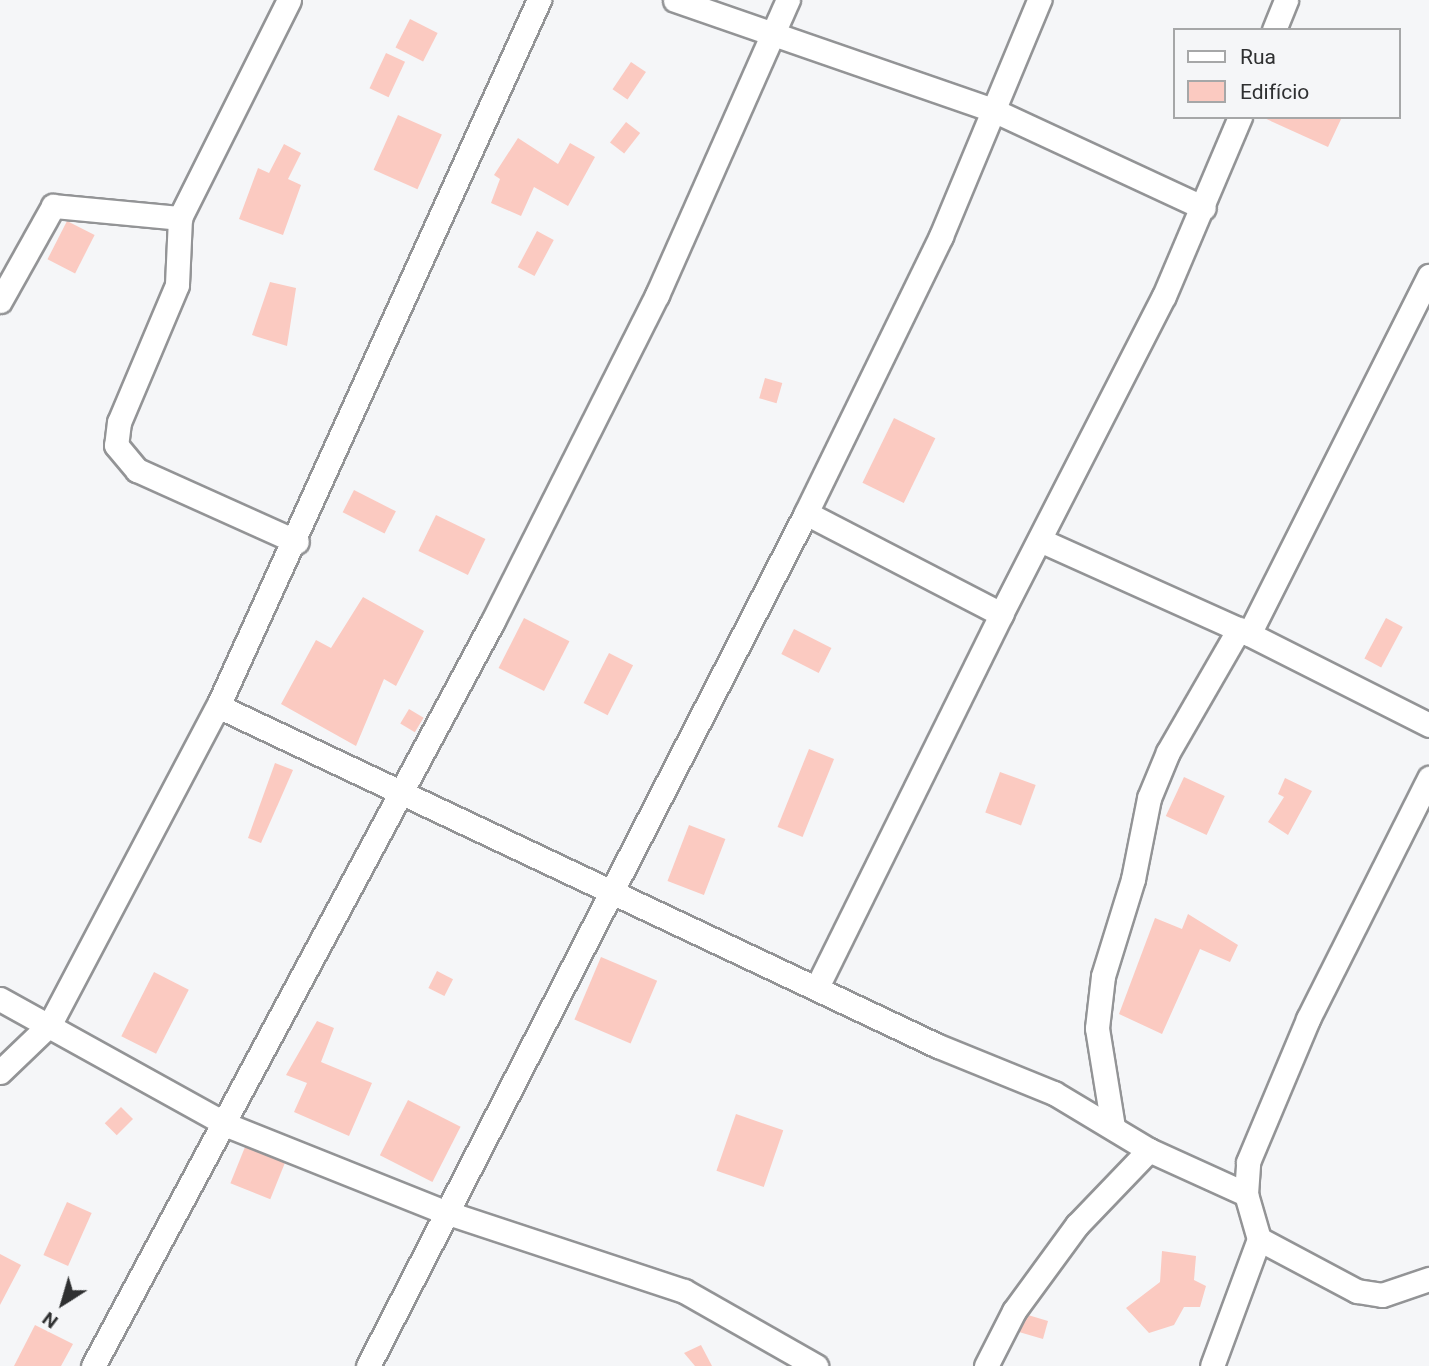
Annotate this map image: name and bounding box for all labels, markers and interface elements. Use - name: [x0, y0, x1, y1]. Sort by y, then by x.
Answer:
- legend: [1174, 28, 1401, 119]
- text: Rua: [1240, 45, 1276, 69]
- text: Edifício: [1240, 80, 1309, 104]
- north arrow: [28, 1268, 98, 1338]
- text: N: [38, 1307, 62, 1333]

